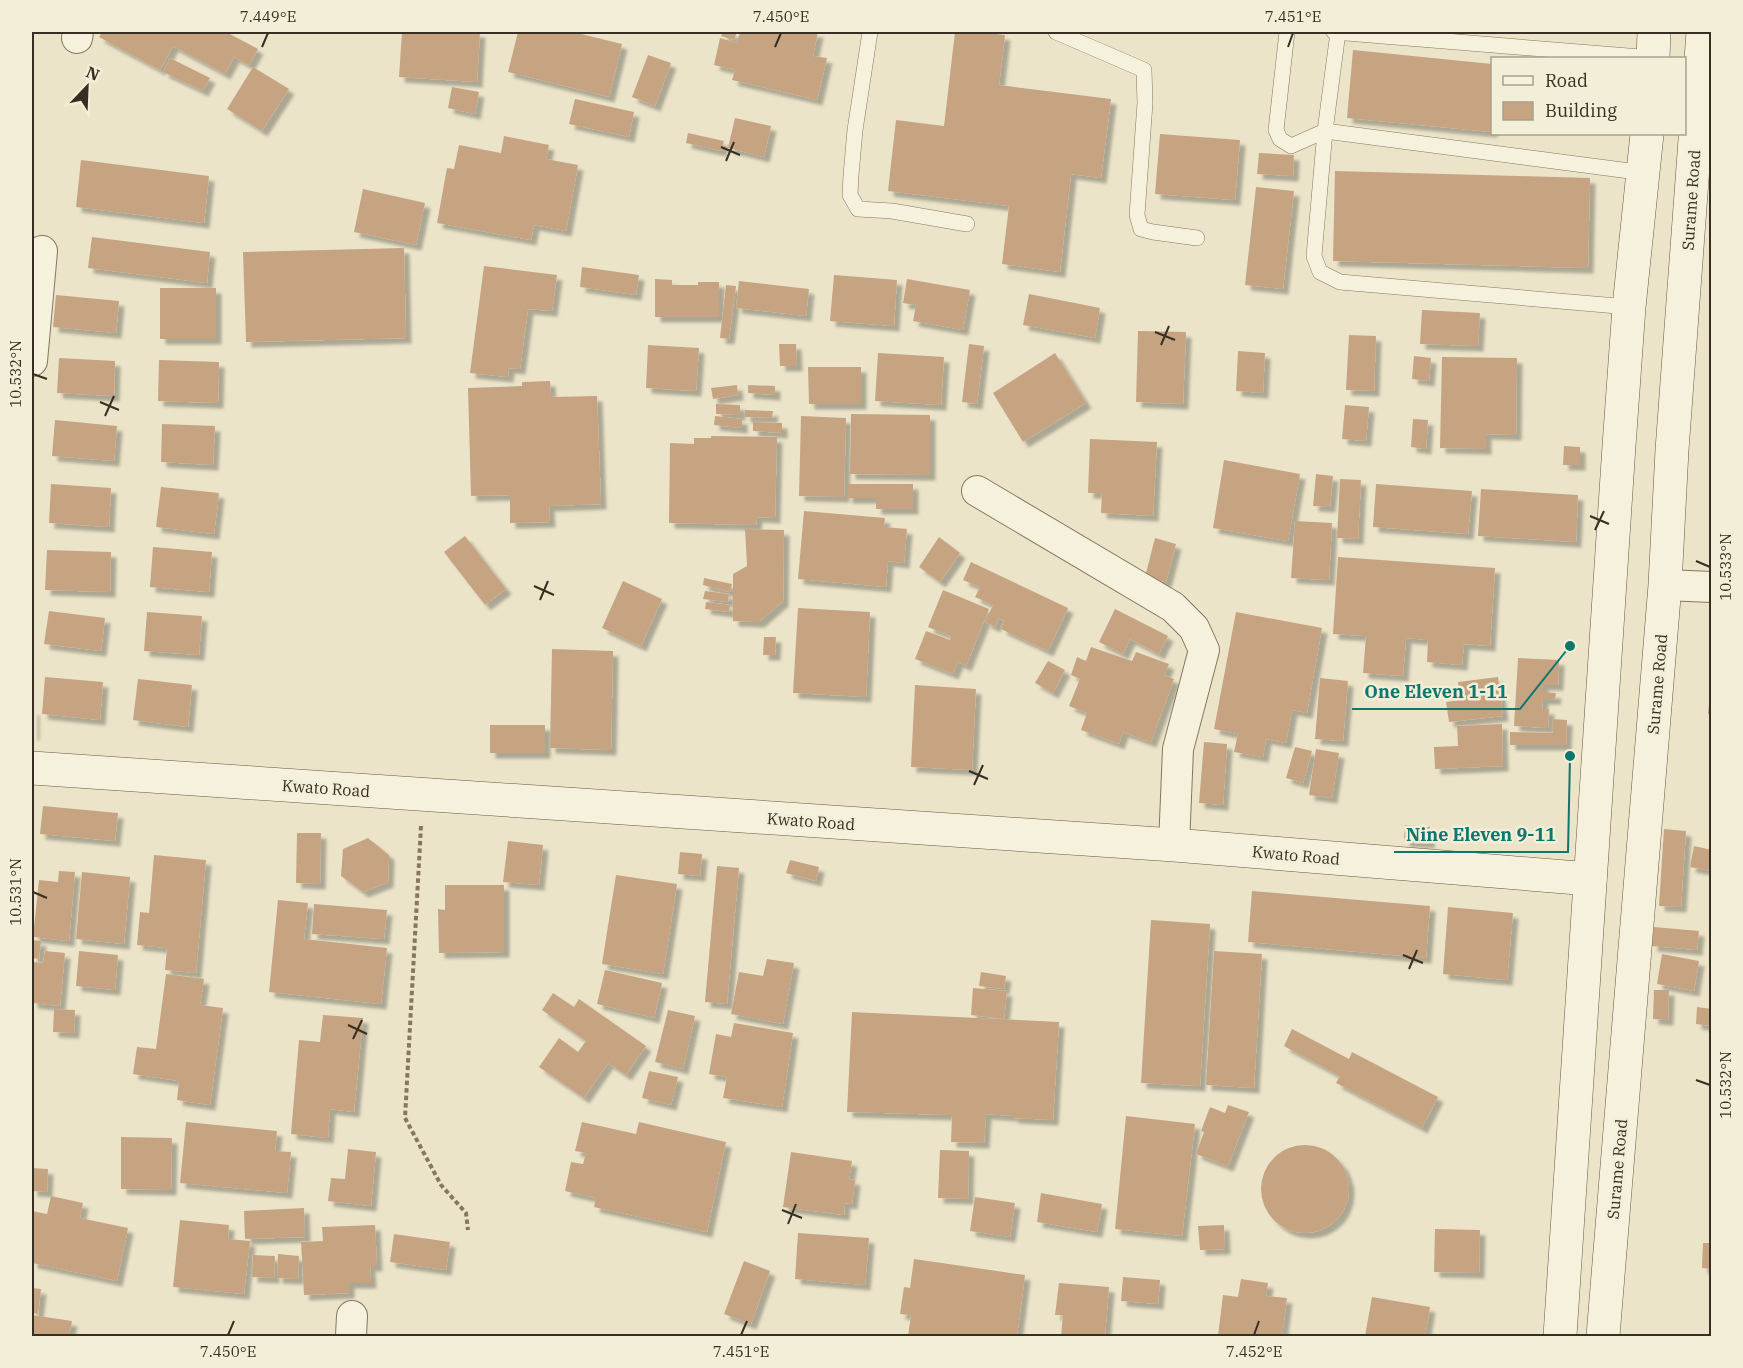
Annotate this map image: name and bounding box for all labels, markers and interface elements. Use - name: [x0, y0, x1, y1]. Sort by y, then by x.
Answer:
- text: 7.449°E: [240, 7, 296, 26]
- text: 7.450°E: [753, 7, 809, 26]
- text: 7.451°E: [1265, 7, 1321, 26]
- north arrow: [57, 57, 117, 117]
- legend: [1491, 57, 1686, 135]
- text: N: [83, 62, 103, 85]
- text: Road: [1545, 69, 1588, 92]
- text: Building: [1545, 99, 1617, 122]
- street label: Surame Road: [1678, 149, 1705, 251]
- text: 10.532°N: [6, 340, 25, 408]
- text: 10.533°N: [1716, 533, 1735, 601]
- street label: Surame Road: [1643, 633, 1671, 735]
- callout: One Eleven 1-11: [1352, 673, 1520, 709]
- text: One Eleven 1-11: [1364, 680, 1508, 703]
- street label: Kwato Road: [281, 775, 371, 801]
- street label: Kwato Road: [766, 808, 856, 834]
- callout: Nine Eleven 9-11: [1394, 816, 1568, 852]
- text: Nine Eleven 9-11: [1406, 823, 1556, 846]
- street label: Kwato Road: [1251, 841, 1341, 869]
- text: 10.531°N: [6, 858, 25, 926]
- text: 10.532°N: [1716, 1051, 1735, 1119]
- street label: Surame Road: [1603, 1118, 1631, 1220]
- text: 7.450°E: [200, 1342, 256, 1361]
- text: 7.451°E: [713, 1342, 769, 1361]
- text: 7.452°E: [1226, 1342, 1282, 1361]

